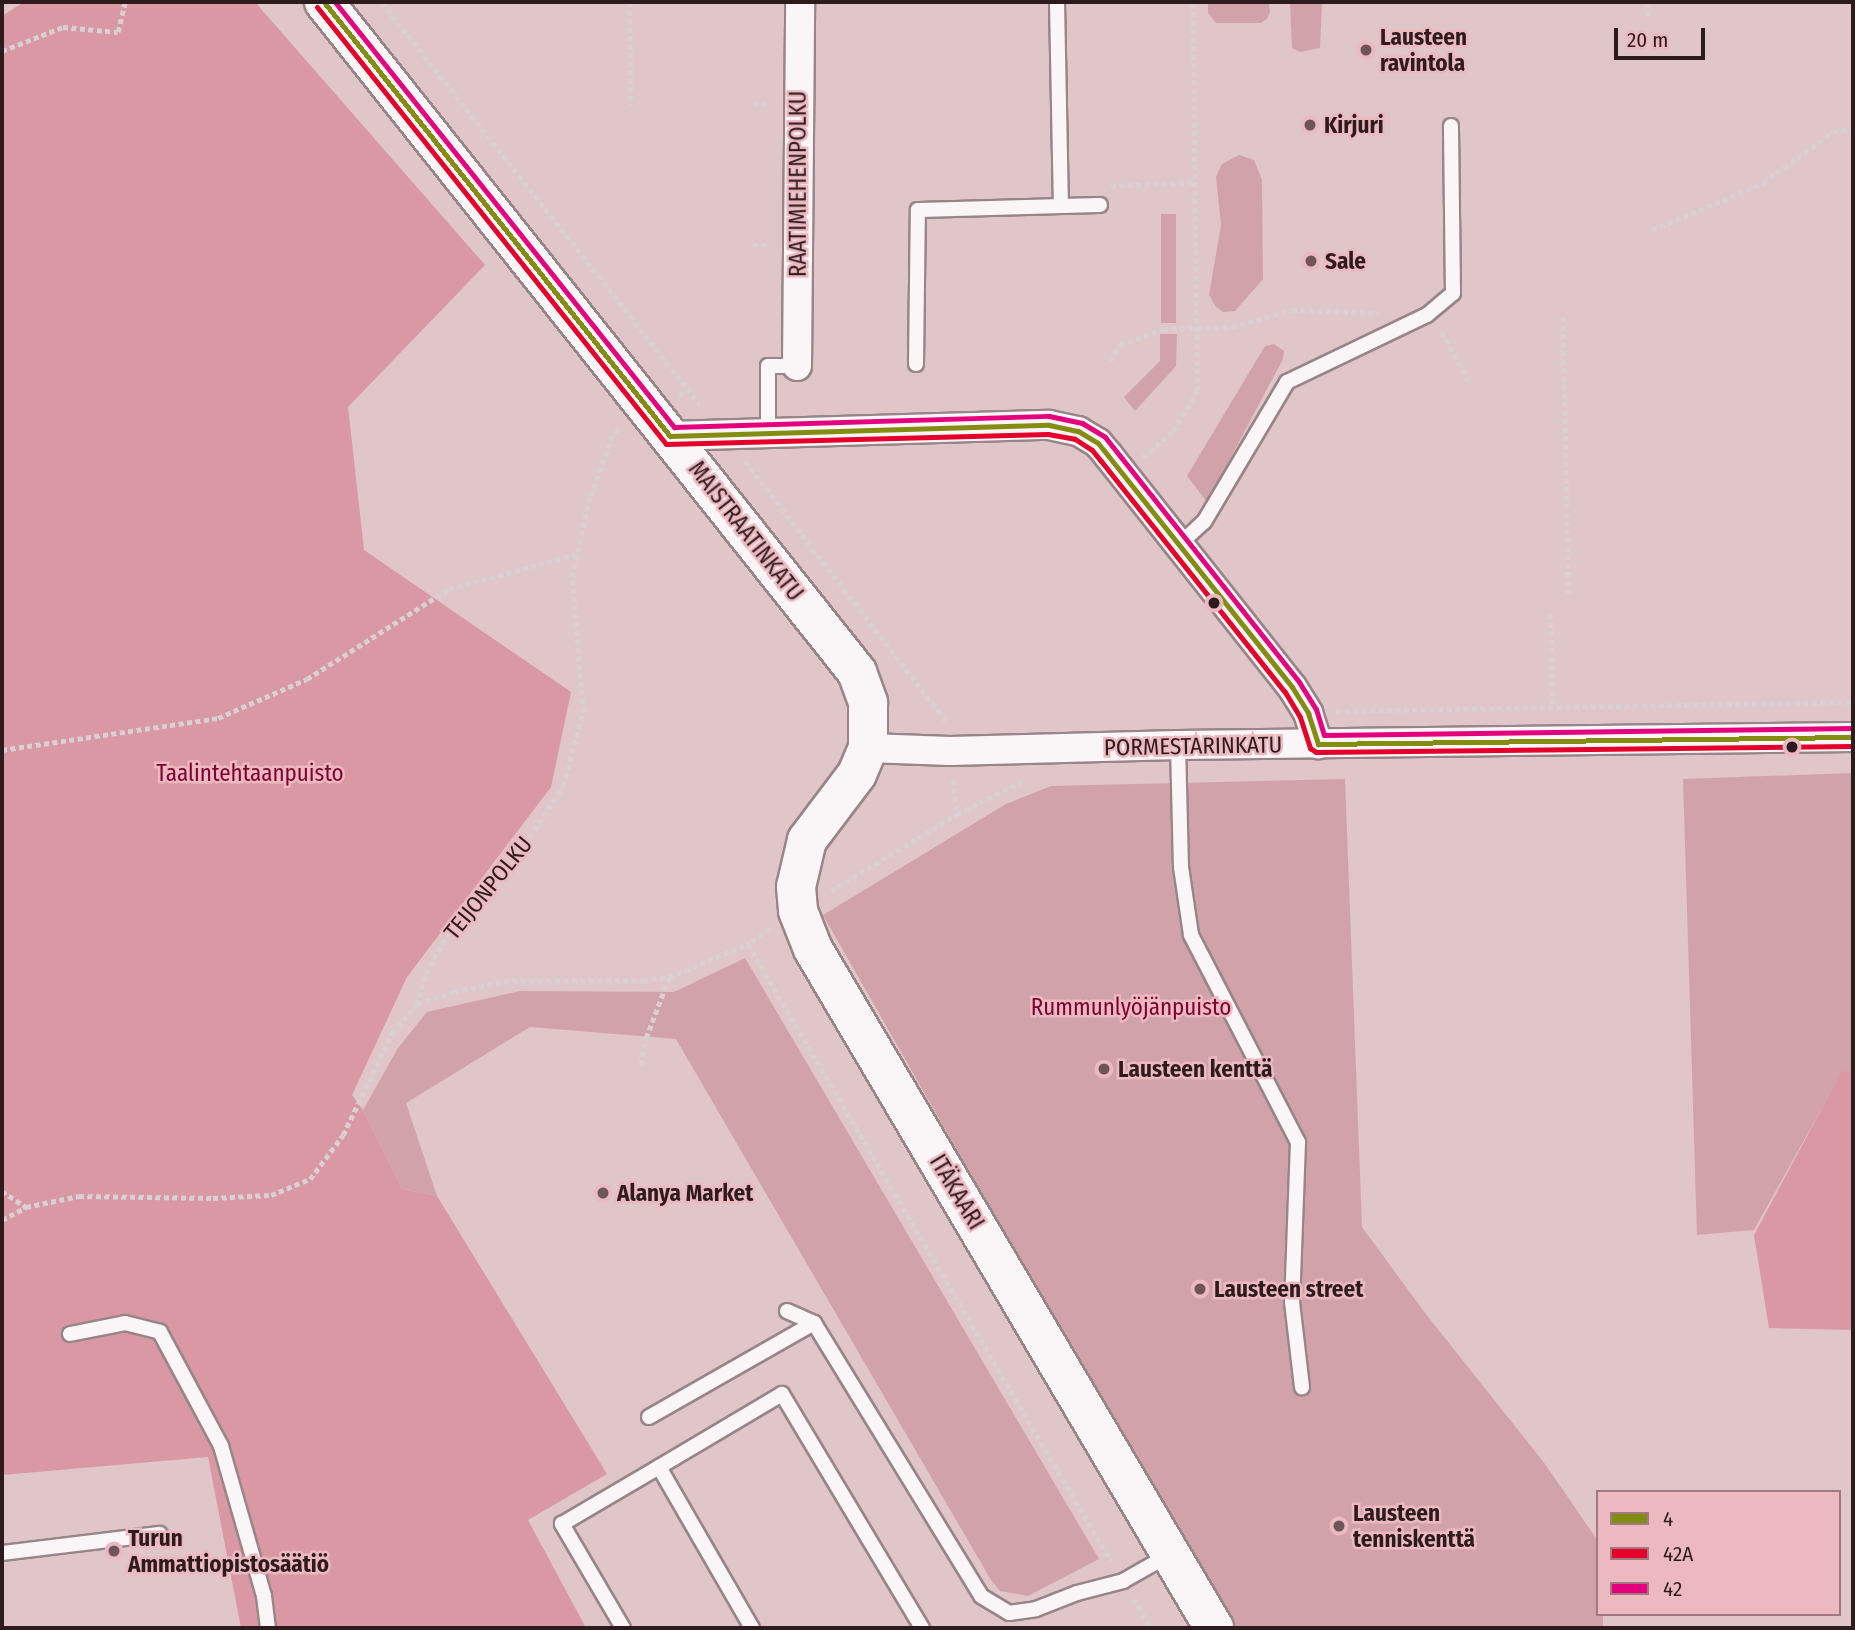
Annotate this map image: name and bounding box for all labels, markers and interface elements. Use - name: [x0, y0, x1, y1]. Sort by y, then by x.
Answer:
- scale bar: [1617, 14, 1708, 58]
- place label: Lausteen ravintola: [1380, 23, 1467, 77]
- text: 20 m: [1627, 27, 1668, 53]
- marker: Lausteen ravintola: [1358, 42, 1374, 58]
- street label: RAATIMIEHENPOLKU: [784, 91, 812, 277]
- place label: Kirjuri: [1324, 111, 1384, 139]
- marker: Kirjuri: [1302, 117, 1318, 133]
- place label: Sale: [1325, 247, 1366, 275]
- marker: Sale: [1303, 253, 1319, 269]
- street label: MAISTRAATINKATU: [683, 456, 809, 606]
- unlabelled marker: [1207, 596, 1221, 610]
- street label: PORMESTARINKATU: [1104, 731, 1282, 761]
- unlabelled marker: [1785, 740, 1799, 754]
- park label: Taalintehtaanpuisto: [156, 759, 344, 787]
- street label: TEIJONPOLKU: [438, 831, 538, 945]
- park label: Rummunlyöjänpuisto: [1031, 993, 1231, 1021]
- place label: Lausteen kenttä: [1118, 1055, 1272, 1083]
- marker: Lausteen kenttä: [1096, 1061, 1112, 1077]
- street label: ITÄKAARI: [924, 1150, 990, 1234]
- place label: Alanya Market: [617, 1179, 753, 1207]
- marker: Alanya Market: [595, 1185, 611, 1201]
- place label: Lausteen street: [1214, 1275, 1363, 1303]
- marker: Lausteen street: [1192, 1281, 1208, 1297]
- legend: [1596, 1490, 1841, 1616]
- place label: Lausteen tenniskenttä: [1353, 1499, 1475, 1553]
- text: 4: [1663, 1506, 1673, 1532]
- marker: Lausteen tenniskenttä: [1331, 1518, 1347, 1534]
- place label: Turun Ammattiopistosäätiö: [128, 1524, 329, 1578]
- text: 42A: [1663, 1541, 1693, 1567]
- marker: Turun Ammattiopistosäätiö: [106, 1543, 122, 1559]
- text: 42: [1663, 1576, 1682, 1602]

